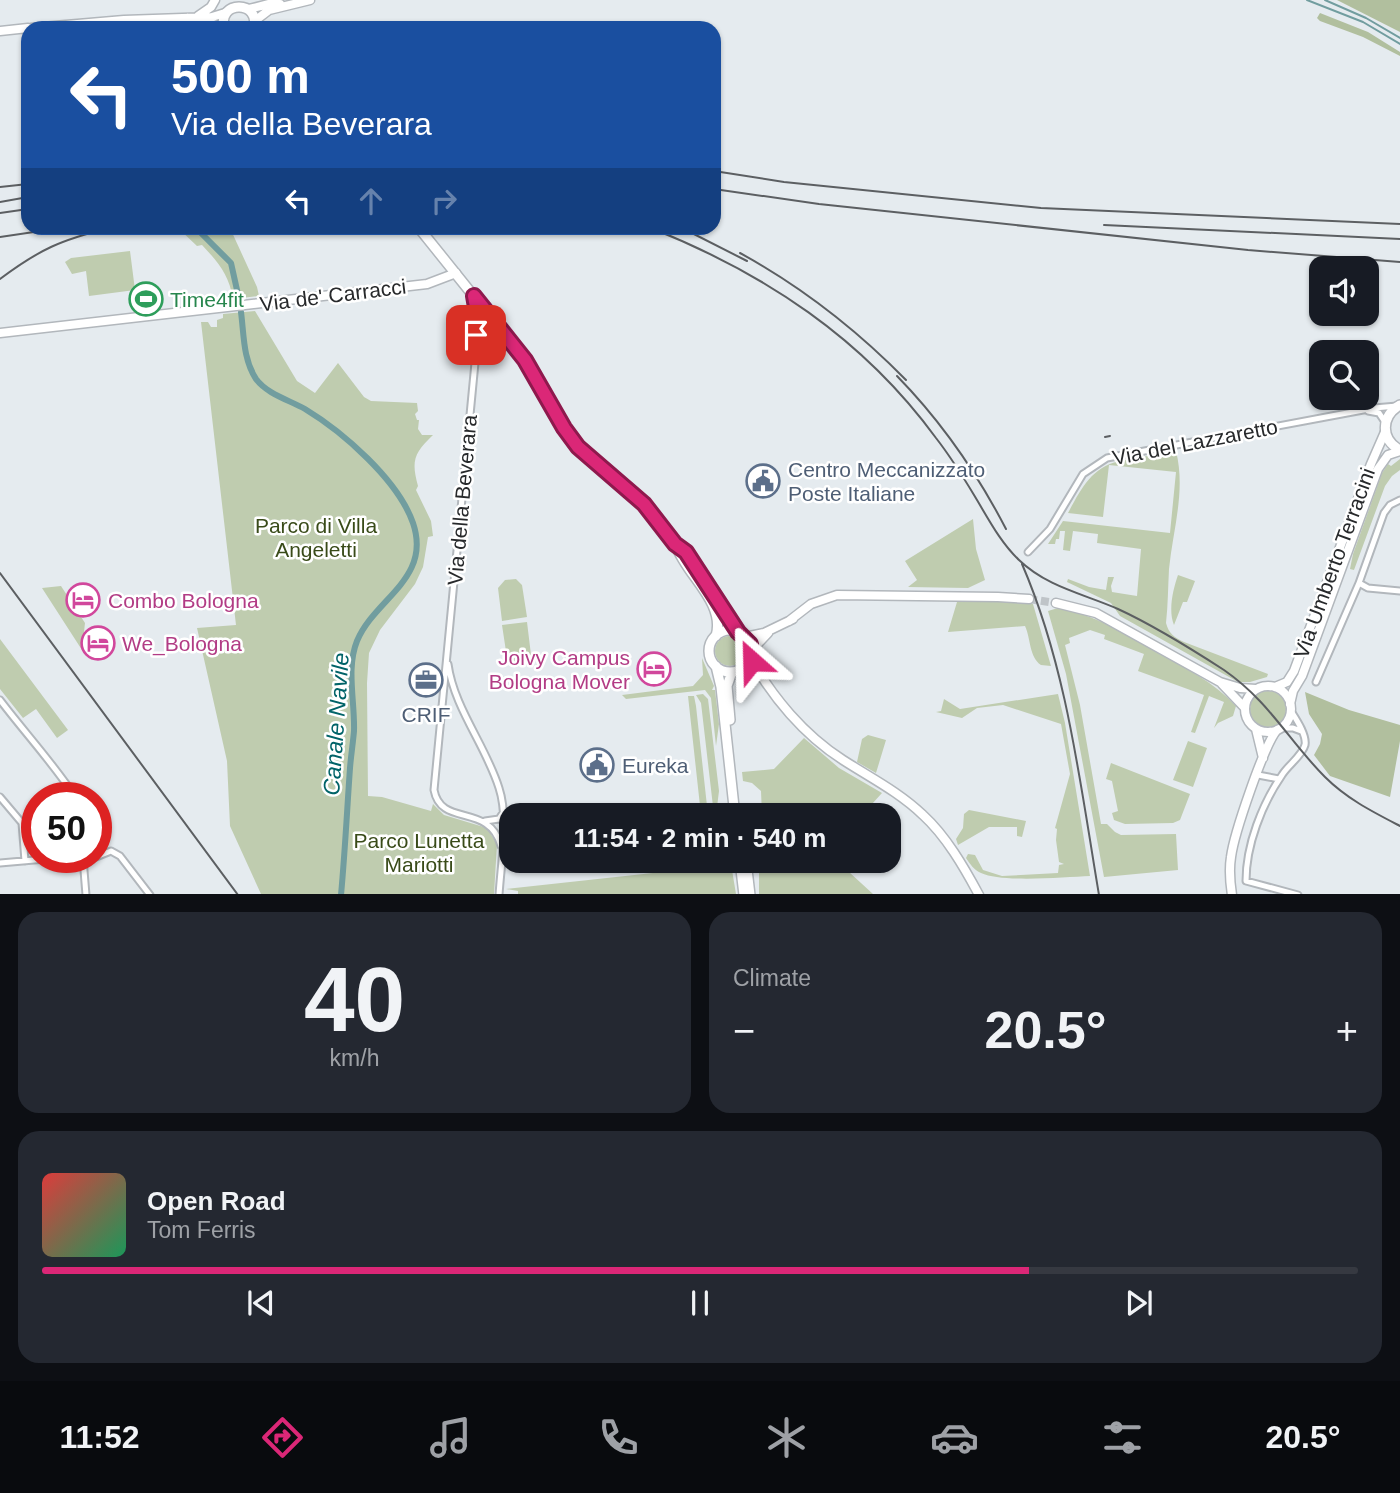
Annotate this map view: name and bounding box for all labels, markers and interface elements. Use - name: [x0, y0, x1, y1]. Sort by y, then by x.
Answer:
- icon: left: [56, 49, 147, 140]
- text: 500 m: [171, 49, 310, 103]
- text: Via della Beverara: [171, 106, 432, 142]
- icon: left: [279, 182, 317, 220]
- icon: ahead: [352, 182, 390, 220]
- icon: right: [425, 182, 463, 220]
- map controls: [1309, 256, 1379, 410]
- button: sound: [1309, 256, 1379, 326]
- street label: Via de' Carracci: [259, 275, 407, 315]
- sports icon: Time4fit: [127, 280, 165, 318]
- place label: Time4fit: [170, 288, 244, 311]
- pin: [446, 305, 506, 365]
- icon: arrive: [457, 316, 495, 354]
- button: search: [1309, 340, 1379, 410]
- street label: Via della Beverara: [443, 413, 481, 586]
- street label: Via del Lazzaretto: [1110, 415, 1280, 469]
- place label: Centro Meccanizzato Poste Italiane: [788, 458, 985, 505]
- public building icon: Centro Meccanizzato Poste Italiane: [744, 462, 782, 500]
- street label: Via Umberto Terracini: [1289, 465, 1379, 661]
- park label: Parco di Villa Angeletti: [255, 514, 377, 561]
- hotel icon: Combo Bologna: [64, 581, 102, 619]
- place label: Combo Bologna: [108, 589, 259, 612]
- hotel icon: We_Bologna: [79, 624, 117, 662]
- position arrow: [715, 624, 789, 698]
- place label: We_Bologna: [122, 632, 242, 656]
- place label: Joivy Campus Bologna Mover: [489, 646, 630, 693]
- hotel icon: Joivy Campus Bologna Mover: [635, 650, 673, 688]
- water label: Canale Navile: [318, 652, 354, 796]
- office icon: CRIF: [407, 661, 445, 699]
- place label: CRIF: [402, 703, 451, 726]
- public building icon: Eureka: [578, 746, 616, 784]
- place label: Eureka: [622, 754, 689, 777]
- speed limit sign: 50: [21, 782, 112, 873]
- text: 11:54 · 2 min · 540 m: [574, 823, 826, 853]
- park label: Parco Lunetta Mariotti: [354, 829, 485, 876]
- text: 40: [304, 949, 405, 1050]
- text: Climate: [733, 965, 811, 991]
- text: 20.5°: [984, 1001, 1107, 1059]
- text: −: [733, 1010, 755, 1052]
- text: +: [1336, 1010, 1358, 1052]
- text: km/h: [330, 1045, 379, 1071]
- text: Open Road: [147, 1186, 286, 1216]
- text: Tom Ferris: [147, 1217, 256, 1243]
- icon: previous: [242, 1284, 280, 1322]
- icon: pause: [681, 1284, 719, 1322]
- icon: next: [1120, 1284, 1158, 1322]
- icon: directions: [258, 1413, 307, 1462]
- icon: music: [426, 1413, 475, 1462]
- icon: phone: [594, 1413, 643, 1462]
- icon: climate: [762, 1413, 811, 1462]
- icon: car: [930, 1413, 979, 1462]
- icon: filters: [1098, 1413, 1147, 1462]
- text: 11:52: [59, 1419, 140, 1455]
- text: 20.5°: [1265, 1419, 1340, 1455]

